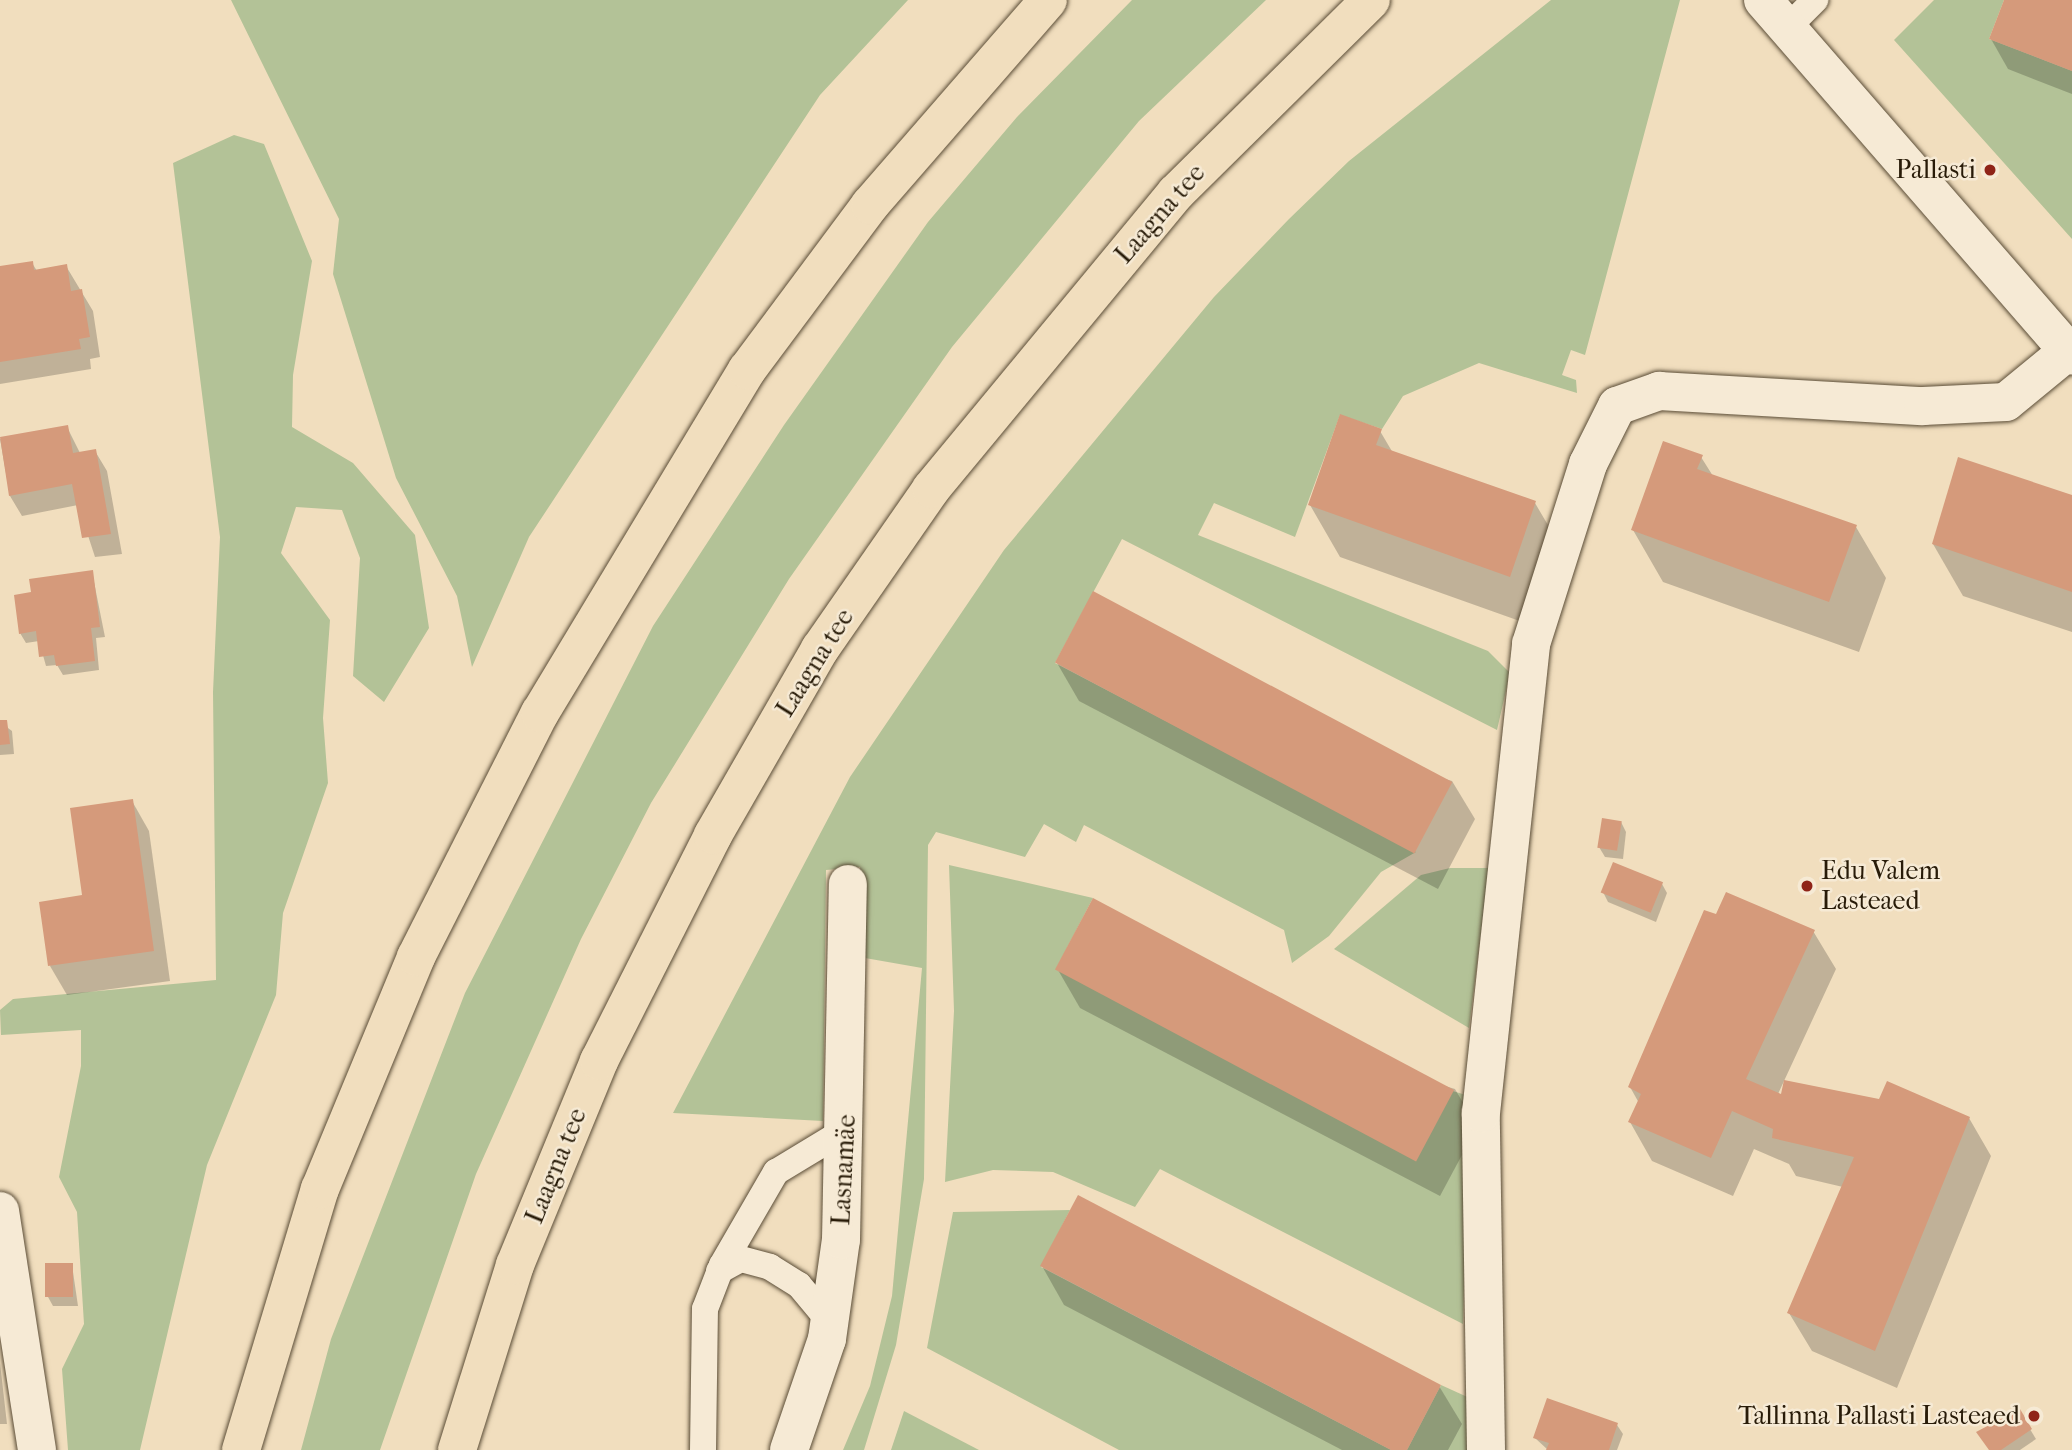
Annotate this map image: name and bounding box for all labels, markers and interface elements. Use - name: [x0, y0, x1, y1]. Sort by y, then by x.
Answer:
- place label: Pallasti: [1896, 154, 1976, 186]
- street label: Laagna tee: [1108, 158, 1212, 270]
- marker: Pallasti: [1982, 162, 1998, 178]
- street label: Laagna tee: [770, 603, 860, 723]
- place label: Edu Valem Lasteaed: [1821, 855, 1940, 917]
- marker: Edu Valem Lasteaed: [1799, 878, 1815, 894]
- street label: Laagna tee: [519, 1104, 593, 1228]
- street label: Lasnamäe: [826, 1114, 862, 1226]
- place label: Tallinna Pallasti Lasteaed: [1738, 1400, 2020, 1432]
- marker: Tallinna Pallasti Lasteaed: [2026, 1408, 2042, 1424]

